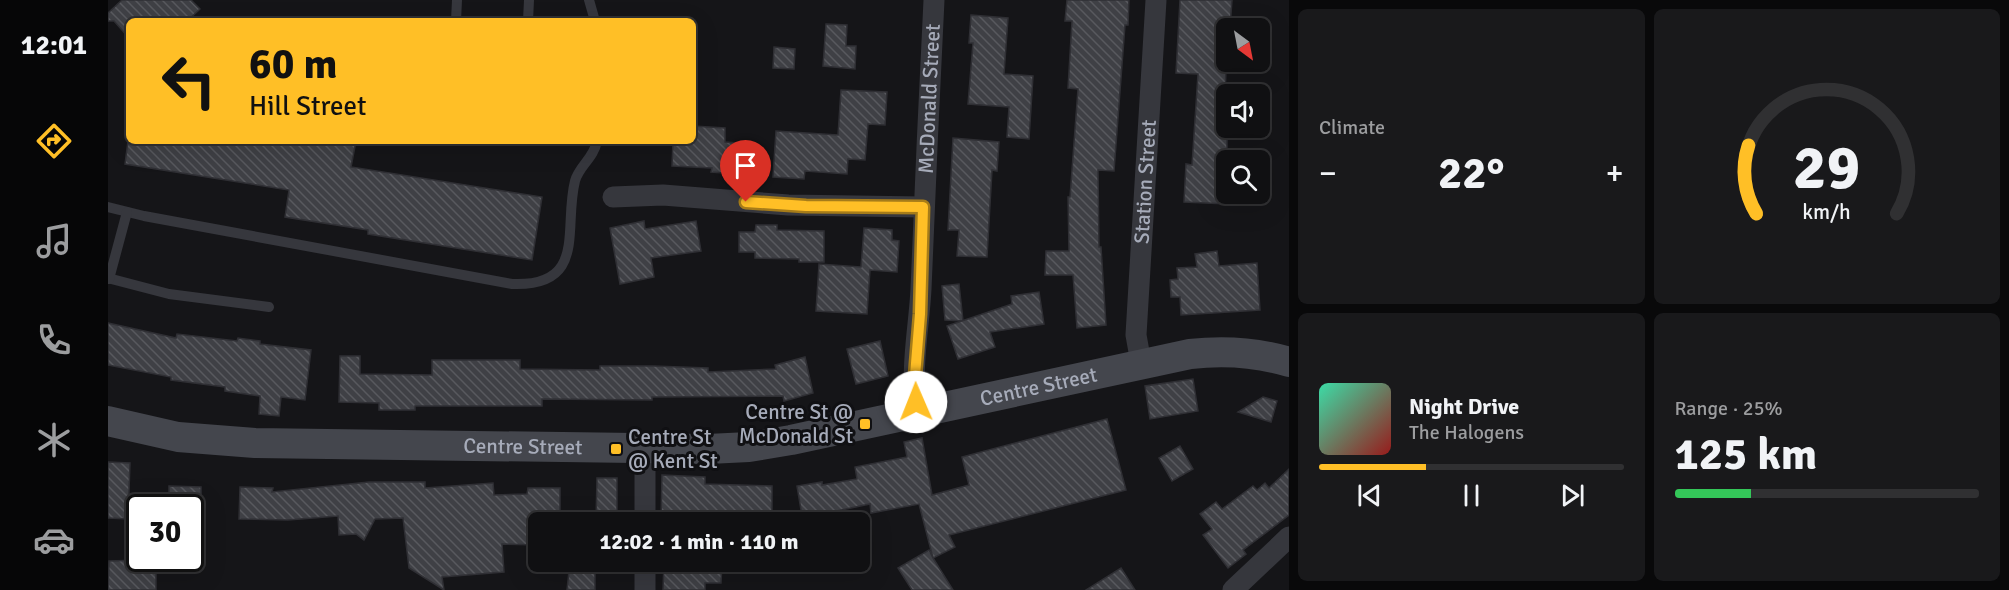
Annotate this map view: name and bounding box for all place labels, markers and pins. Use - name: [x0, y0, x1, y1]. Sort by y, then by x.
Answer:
- pin: [720, 140, 771, 202]
- place label: Centre St @ McDonald St: [739, 399, 853, 449]
- marker: Centre St @ McDonald St: [858, 417, 872, 431]
- place label: Centre St @ Kent St: [628, 424, 718, 474]
- marker: Centre St @ Kent St: [609, 442, 623, 456]

